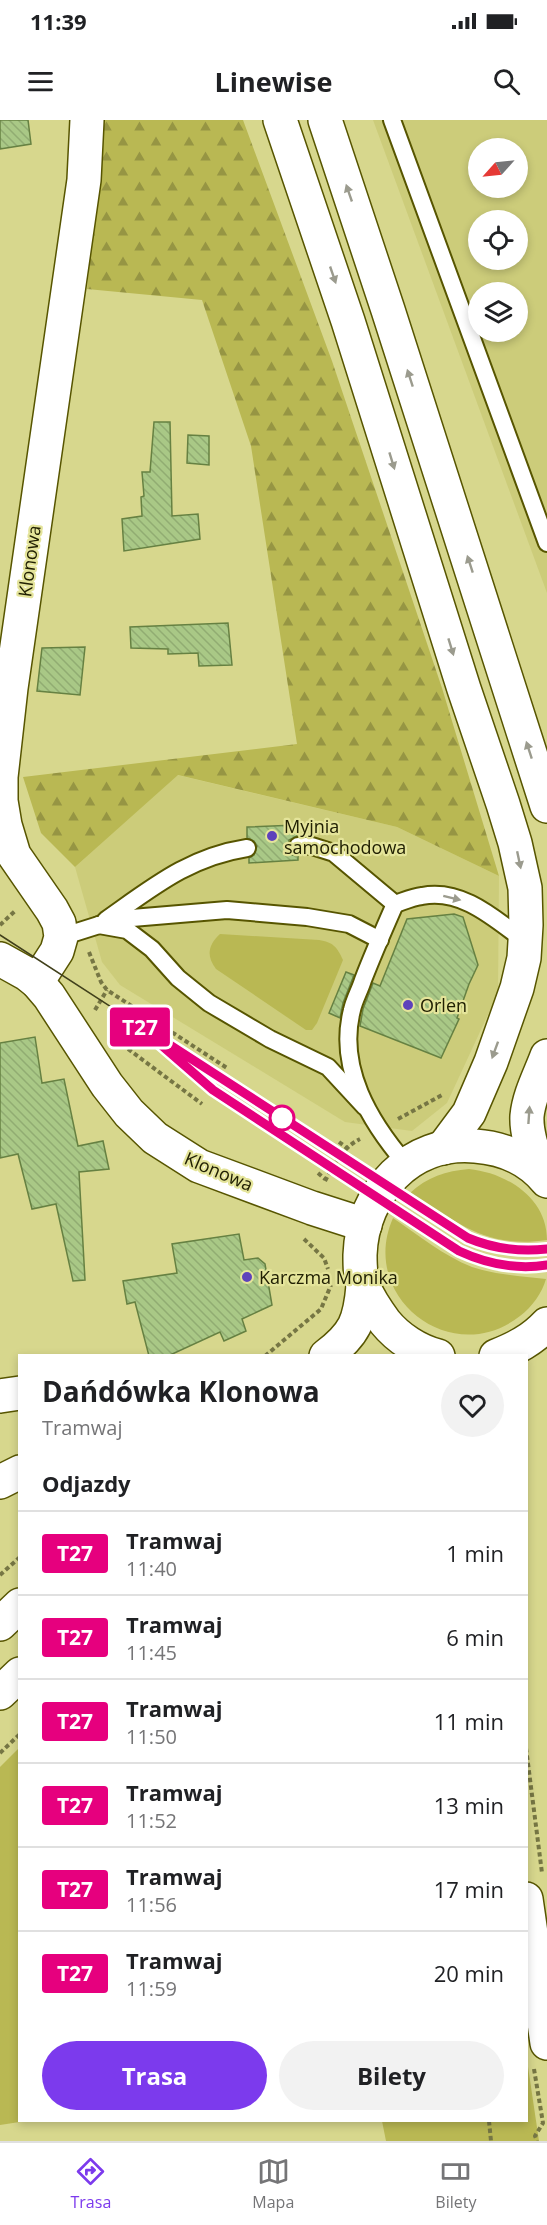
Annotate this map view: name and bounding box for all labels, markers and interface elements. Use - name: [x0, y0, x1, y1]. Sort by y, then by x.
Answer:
- text: 11:39: [30, 6, 87, 36]
- text: Linewise: [215, 63, 332, 100]
- icon: menu: [24, 65, 57, 98]
- icon: search: [490, 65, 523, 98]
- north arrow: [468, 138, 528, 198]
- map controls: [468, 138, 528, 342]
- one-way arrow: [344, 184, 354, 202]
- button: locate: [468, 210, 528, 270]
- one-way arrow: [328, 266, 338, 284]
- button: layers: [468, 282, 528, 342]
- one-way arrow: [405, 369, 415, 387]
- one-way arrow: [388, 452, 397, 470]
- street label: Klonowa: [12, 524, 46, 598]
- one-way arrow: [465, 555, 474, 573]
- one-way arrow: [447, 638, 456, 656]
- one-way arrow: [524, 741, 534, 759]
- place label: Myjnia samochodowa: [284, 814, 406, 859]
- marker: Myjnia samochodowa: [265, 829, 279, 843]
- one-way arrow: [515, 851, 524, 870]
- one-way arrow: [443, 893, 461, 903]
- place label: Orlen: [420, 993, 467, 1017]
- marker: Orlen: [401, 998, 415, 1012]
- line badge: T27: [106, 1008, 174, 1046]
- text: T27: [122, 1013, 158, 1041]
- one-way arrow: [490, 1041, 500, 1059]
- unlabelled marker: [269, 1105, 295, 1131]
- one-way arrow: [524, 1105, 534, 1124]
- street label: Klonowa: [181, 1146, 257, 1196]
- place label: Karczma Monika: [259, 1265, 398, 1289]
- marker: Karczma Monika: [240, 1270, 254, 1284]
- text: Dańdówka Klonowa: [42, 1372, 320, 1410]
- button: heart: [441, 1374, 504, 1437]
- text: Tramwaj: [42, 1414, 122, 1441]
- text: Odjazdy: [42, 1468, 131, 1498]
- text: Tramwaj: [126, 1525, 222, 1555]
- text: 1 min: [446, 1538, 504, 1568]
- text: T27: [57, 1539, 93, 1567]
- text: 11:40: [126, 1555, 177, 1582]
- text: Tramwaj: [126, 1609, 222, 1639]
- text: 6 min: [446, 1622, 504, 1652]
- text: T27: [57, 1623, 93, 1651]
- text: 11:45: [126, 1639, 177, 1666]
- text: Tramwaj: [126, 1693, 222, 1723]
- text: 11 min: [434, 1706, 504, 1736]
- text: T27: [57, 1707, 93, 1735]
- text: 11:50: [126, 1723, 177, 1750]
- text: Tramwaj: [126, 1777, 222, 1807]
- text: 13 min: [434, 1790, 504, 1820]
- text: T27: [57, 1791, 93, 1819]
- text: 11:52: [126, 1807, 177, 1834]
- text: Tramwaj: [126, 1861, 222, 1891]
- text: 17 min: [434, 1874, 504, 1904]
- text: T27: [57, 1875, 93, 1903]
- text: 11:56: [126, 1891, 177, 1918]
- text: Tramwaj: [126, 1945, 222, 1975]
- text: 20 min: [434, 1958, 504, 1988]
- text: T27: [57, 1959, 93, 1987]
- text: 11:59: [126, 1975, 177, 2002]
- button: Trasa: [42, 2041, 267, 2110]
- button: Bilety: [279, 2041, 504, 2110]
- tab: Trasa: [71, 2155, 111, 2213]
- tab: Mapa: [252, 2155, 294, 2213]
- tab: Bilety: [435, 2155, 476, 2213]

